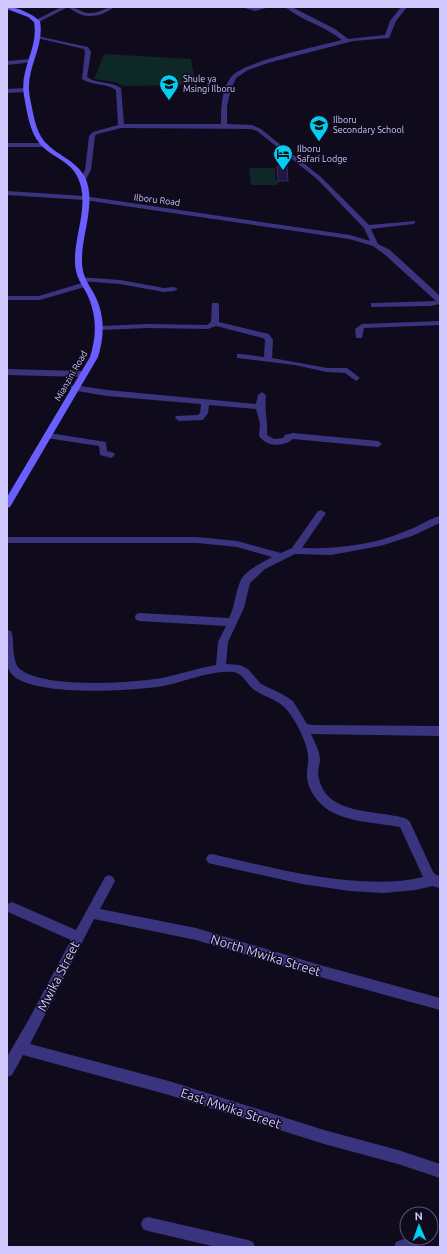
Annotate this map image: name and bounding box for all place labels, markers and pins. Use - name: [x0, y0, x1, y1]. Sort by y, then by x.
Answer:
- school or university icon: Shule ya Msingi Ilboru: [158, 73, 180, 101]
- place label: Shule ya Msingi Ilboru: [183, 74, 235, 94]
- school or university icon: Ilboru Secondary School: [308, 114, 330, 142]
- place label: Ilboru Secondary School: [333, 115, 405, 135]
- hotel icon: Ilboru Safari Lodge: [272, 143, 294, 171]
- place label: Ilboru Safari Lodge: [297, 144, 347, 164]

